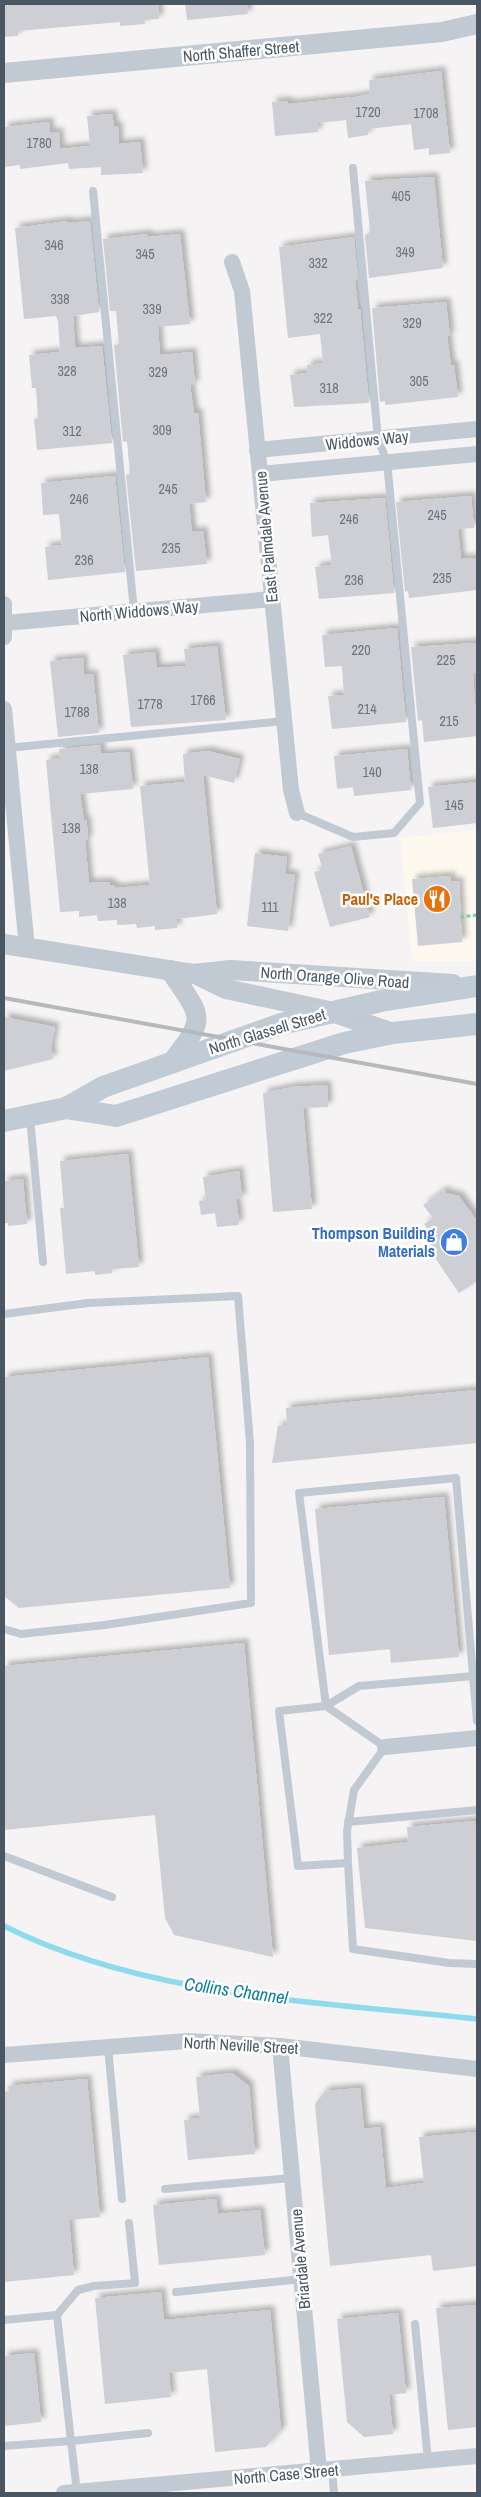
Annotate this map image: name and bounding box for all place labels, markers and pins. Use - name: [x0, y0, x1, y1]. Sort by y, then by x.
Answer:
- restaurant icon: Paul's Place: [422, 884, 452, 914]
- place label: Paul's Place: [342, 888, 418, 910]
- place label: Thompson Building Materials: [312, 1222, 435, 1262]
- shop icon: Thompson Building Materials: [439, 1227, 469, 1257]

